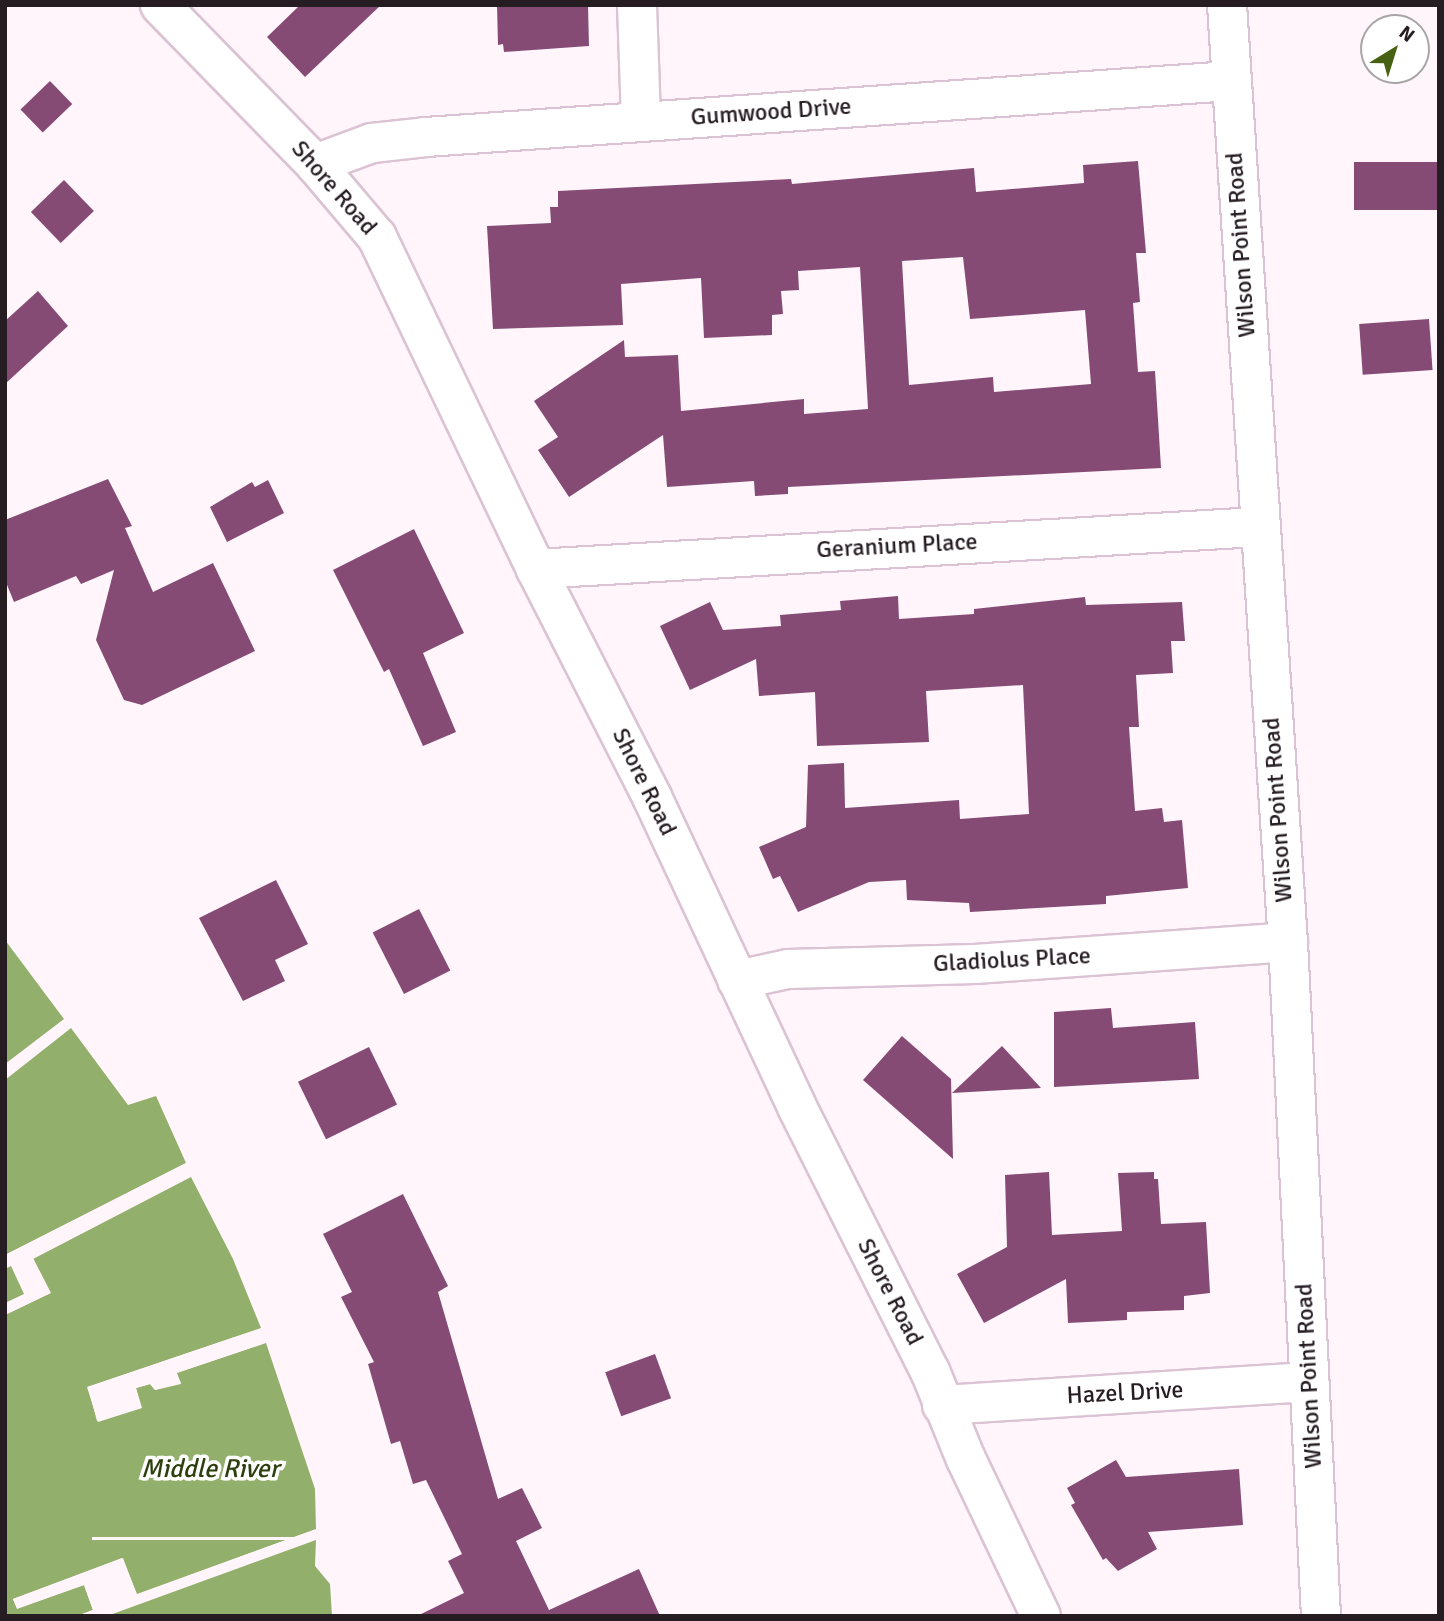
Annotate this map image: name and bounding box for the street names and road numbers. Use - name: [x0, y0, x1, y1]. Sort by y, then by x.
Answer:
- street label: Gumwood Drive: [690, 92, 852, 132]
- street label: Shore Road: [285, 135, 383, 241]
- street label: Wilson Point Road: [1220, 152, 1262, 338]
- street label: Geranium Place: [816, 527, 978, 565]
- street label: Wilson Point Road: [1257, 717, 1299, 903]
- street label: Shore Road: [606, 724, 682, 840]
- street label: Gladiolus Place: [932, 941, 1092, 979]
- street label: Shore Road: [851, 1234, 929, 1350]
- street label: Wilson Point Road: [1290, 1283, 1328, 1469]
- street label: Hazel Drive: [1066, 1376, 1184, 1410]

